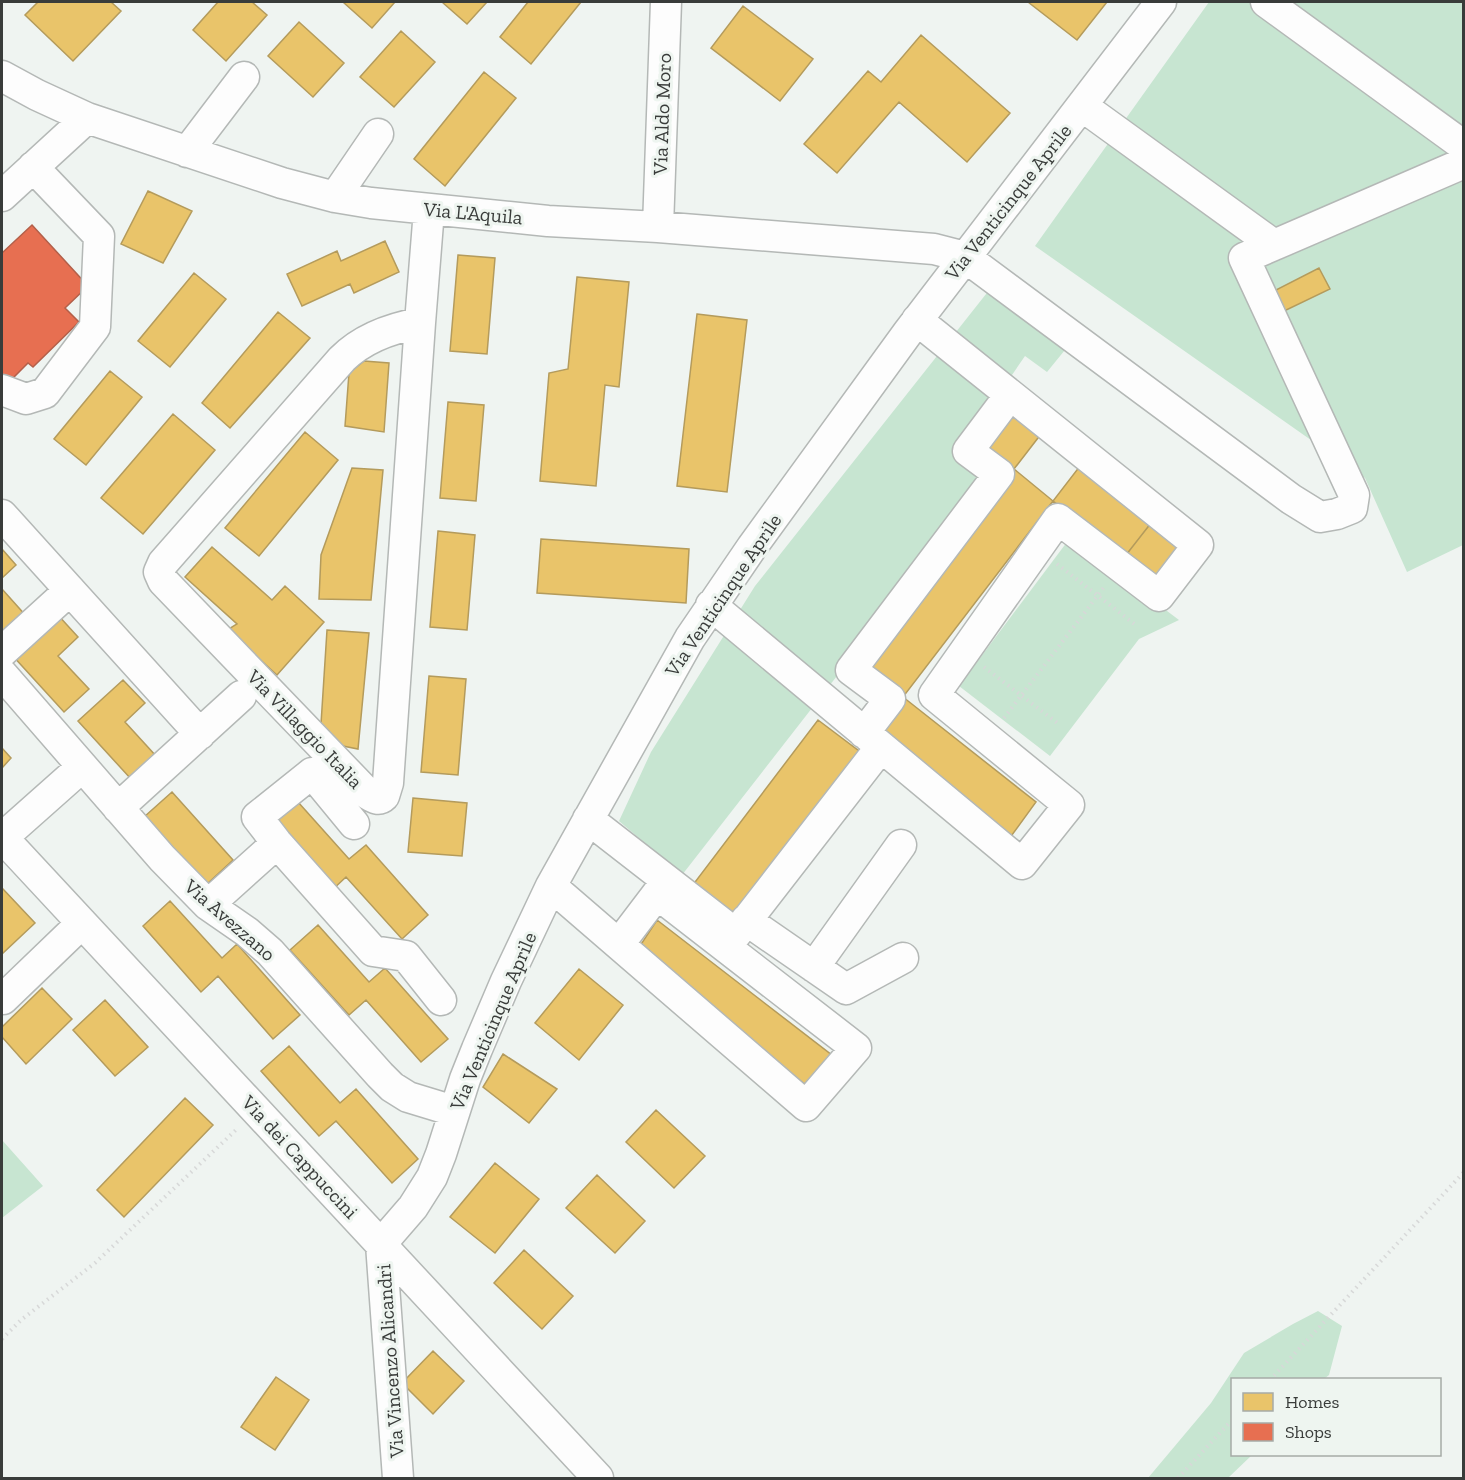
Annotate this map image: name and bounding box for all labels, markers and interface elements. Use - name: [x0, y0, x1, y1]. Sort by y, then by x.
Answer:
- street label: Via Aldo Moro: [648, 53, 676, 176]
- street label: Via Venticinque Aprile: [939, 119, 1076, 286]
- street label: Via L'Aquila: [421, 197, 524, 229]
- street label: Via Venticinque Aprile: [659, 509, 786, 682]
- street label: Via Villaggio Italia: [241, 664, 368, 794]
- street label: Via Avezzano: [179, 873, 281, 966]
- street label: Via Venticinque Aprile: [444, 928, 541, 1115]
- street label: Via dei Cappuccini: [236, 1090, 364, 1224]
- street label: Via Vincenzo Alicandri: [371, 1263, 409, 1460]
- legend: [1231, 1378, 1441, 1456]
- text: Homes: [1285, 1391, 1339, 1413]
- text: Shops: [1285, 1421, 1332, 1443]

